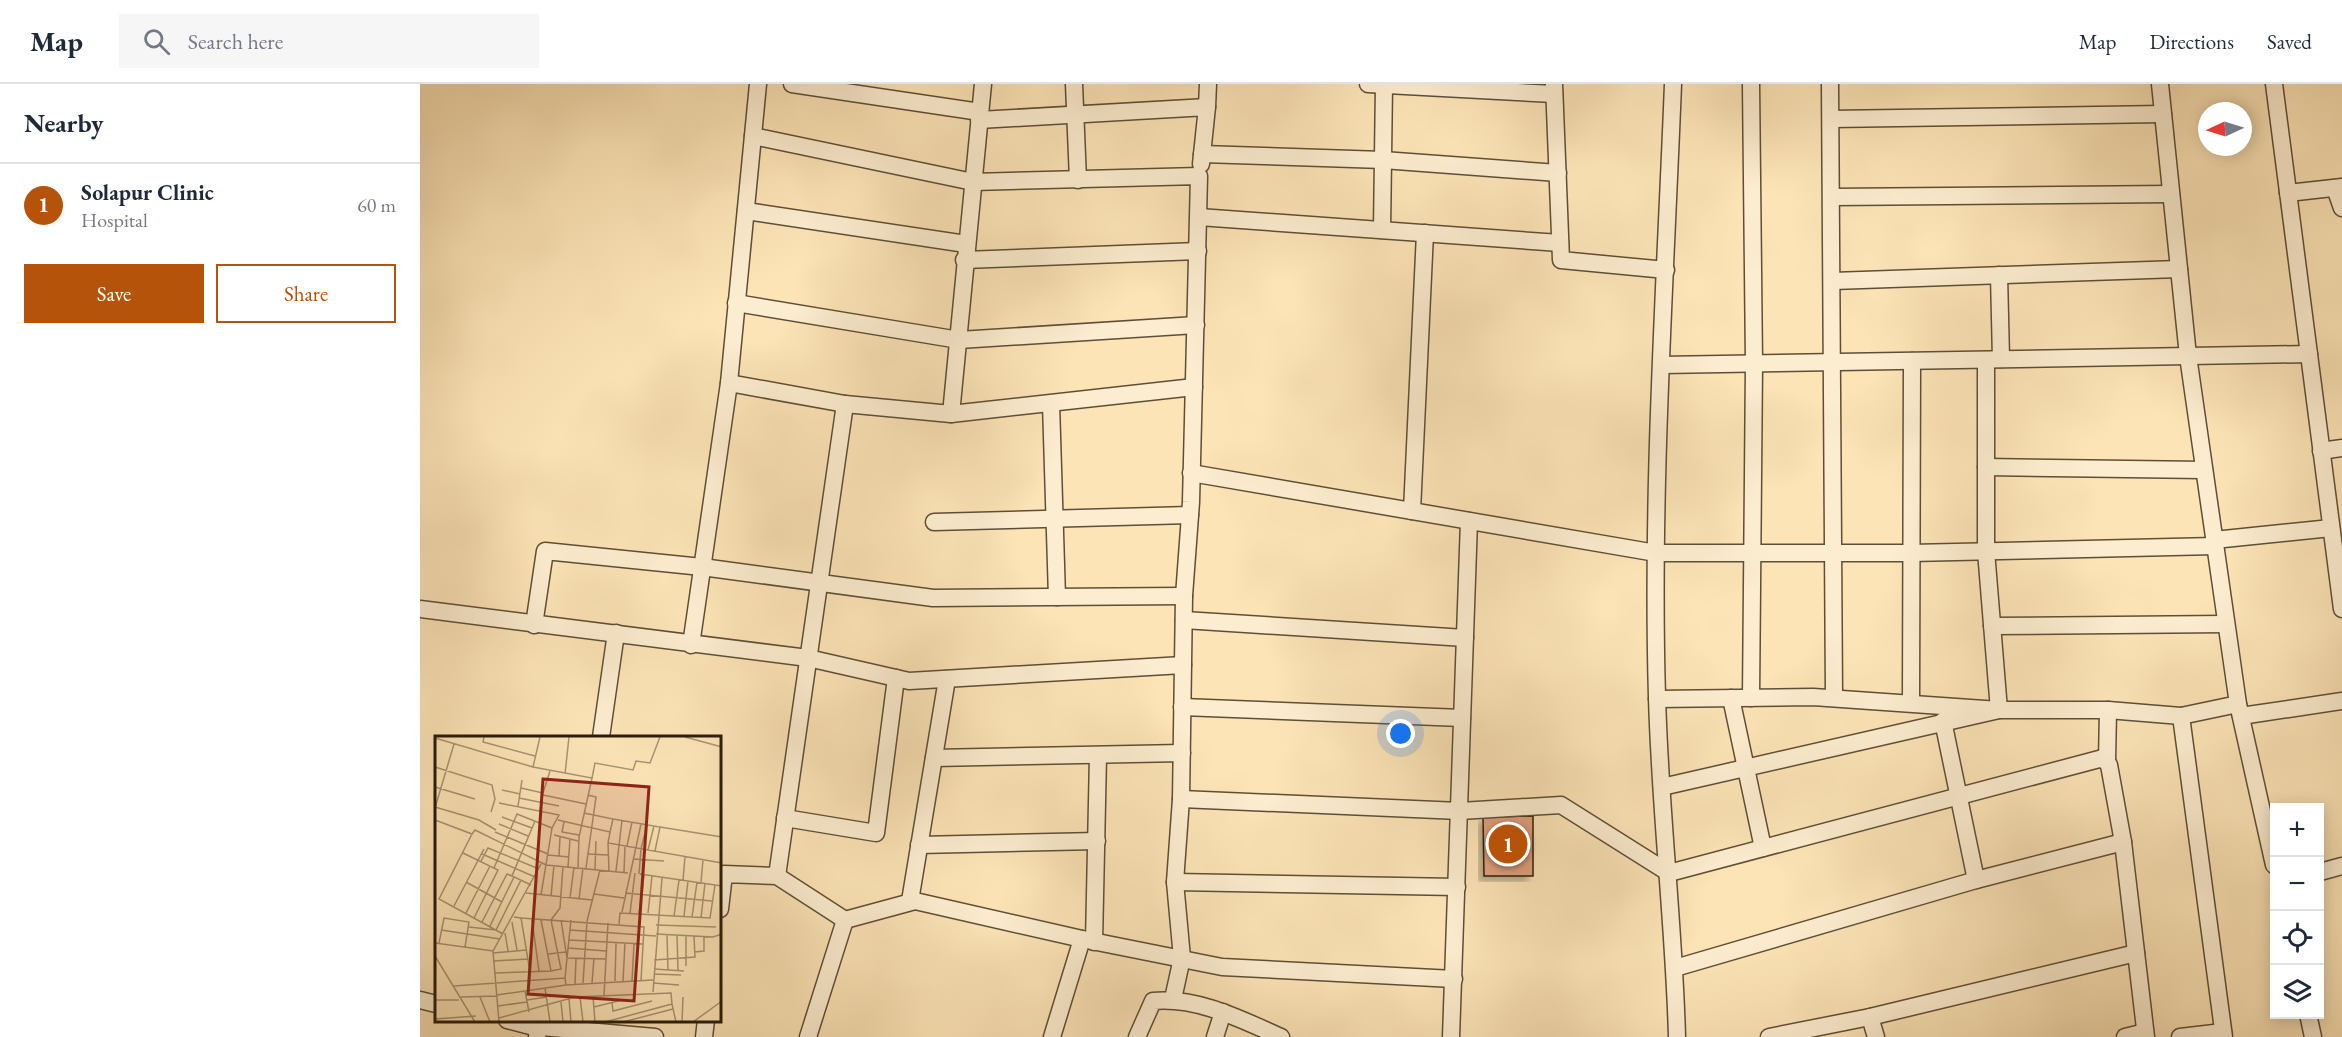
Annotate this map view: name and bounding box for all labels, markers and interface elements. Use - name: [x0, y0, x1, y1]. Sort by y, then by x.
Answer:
- search box: [119, 14, 539, 68]
- text: Map: [30, 23, 83, 59]
- icon: search: [140, 25, 173, 58]
- text: Search here: [188, 27, 283, 56]
- text: Map: [2079, 28, 2116, 55]
- text: Directions: [2149, 28, 2234, 55]
- text: Saved: [2267, 28, 2312, 55]
- north arrow: [2198, 102, 2252, 156]
- text: Nearby: [24, 106, 104, 140]
- text: Solapur Clinic: [81, 178, 214, 207]
- text: 1: [38, 192, 49, 218]
- text: 60 m: [357, 192, 396, 218]
- text: Hospital: [81, 207, 148, 233]
- button: Save: [24, 264, 204, 323]
- button: Share: [216, 264, 396, 323]
- your location: [1386, 719, 1415, 748]
- inset map: [435, 736, 722, 1022]
- map controls: [2270, 803, 2324, 1019]
- button: +: [2270, 803, 2324, 857]
- pin: 1: [1488, 822, 1528, 867]
- button: −: [2270, 857, 2324, 911]
- button: locate: [2270, 911, 2324, 965]
- button: layers: [2270, 965, 2324, 1019]

